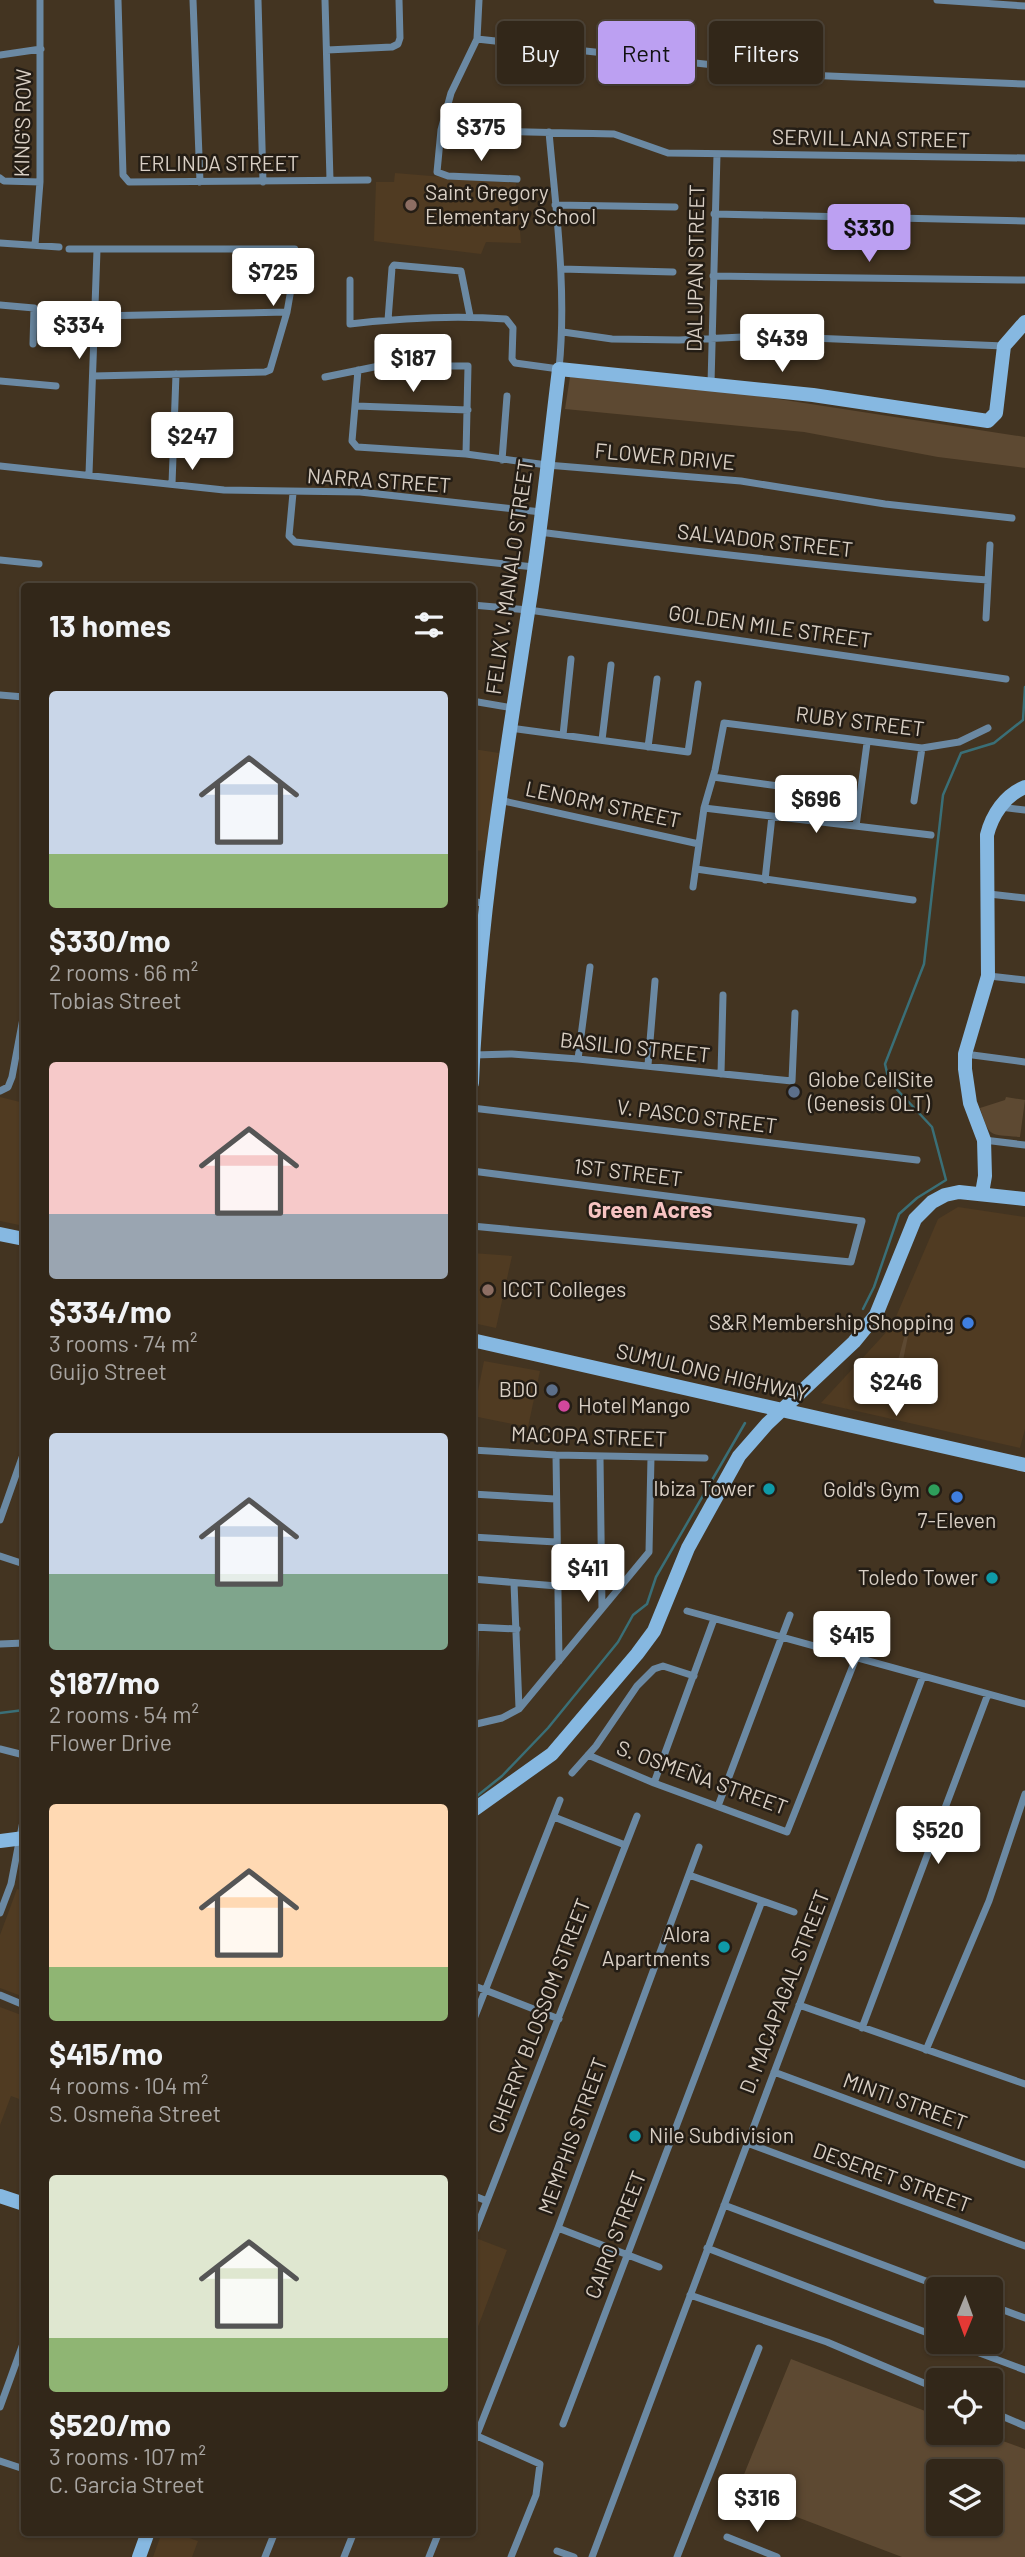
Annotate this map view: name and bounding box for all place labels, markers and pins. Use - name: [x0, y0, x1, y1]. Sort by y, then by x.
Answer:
- pin: $375: [440, 104, 522, 163]
- place label: Saint Gregory Elementary School: [425, 179, 596, 228]
- marker: Saint Gregory Elementary School: [403, 197, 419, 213]
- pin: $330: [828, 204, 910, 264]
- pin: $725: [232, 248, 314, 308]
- pin: $334: [38, 302, 120, 361]
- pin: $439: [741, 314, 823, 374]
- pin: $187: [372, 334, 454, 394]
- pin: $247: [151, 412, 233, 472]
- pin: $696: [775, 776, 857, 835]
- place label: Globe CellSite (Genesis OLT): [807, 1066, 934, 1115]
- marker: Globe CellSite (Genesis OLT): [786, 1084, 802, 1100]
- place label: ICCT Colleges: [502, 1276, 626, 1301]
- marker: ICCT Colleges: [480, 1282, 496, 1298]
- place label: S&R Membership Shopping: [709, 1309, 954, 1334]
- marker: S&R Membership Shopping: [960, 1315, 976, 1331]
- pin: $246: [855, 1358, 937, 1418]
- place label: BDO: [499, 1376, 538, 1401]
- marker: BDO: [544, 1382, 560, 1398]
- place label: Hotel Mango: [578, 1392, 690, 1417]
- marker: Hotel Mango: [556, 1398, 572, 1414]
- place label: Ibiza Tower: [653, 1475, 755, 1500]
- place label: Gold's Gym: [823, 1476, 920, 1501]
- marker: Ibiza Tower: [761, 1481, 777, 1497]
- marker: Gold's Gym: [926, 1482, 942, 1498]
- marker: 7-Eleven: [949, 1489, 965, 1505]
- place label: 7-Eleven: [918, 1507, 996, 1532]
- pin: $411: [547, 1544, 629, 1604]
- place label: Toledo Tower: [858, 1564, 978, 1589]
- marker: Toledo Tower: [984, 1570, 1000, 1586]
- pin: $415: [811, 1612, 893, 1671]
- pin: $520: [897, 1806, 979, 1866]
- place label: Alora Apartments: [602, 1921, 710, 1970]
- marker: Alora Apartments: [716, 1939, 732, 1955]
- place label: Nile Subdivision: [649, 2122, 794, 2147]
- marker: Nile Subdivision: [627, 2128, 643, 2144]
- pin: $316: [716, 2474, 798, 2534]

